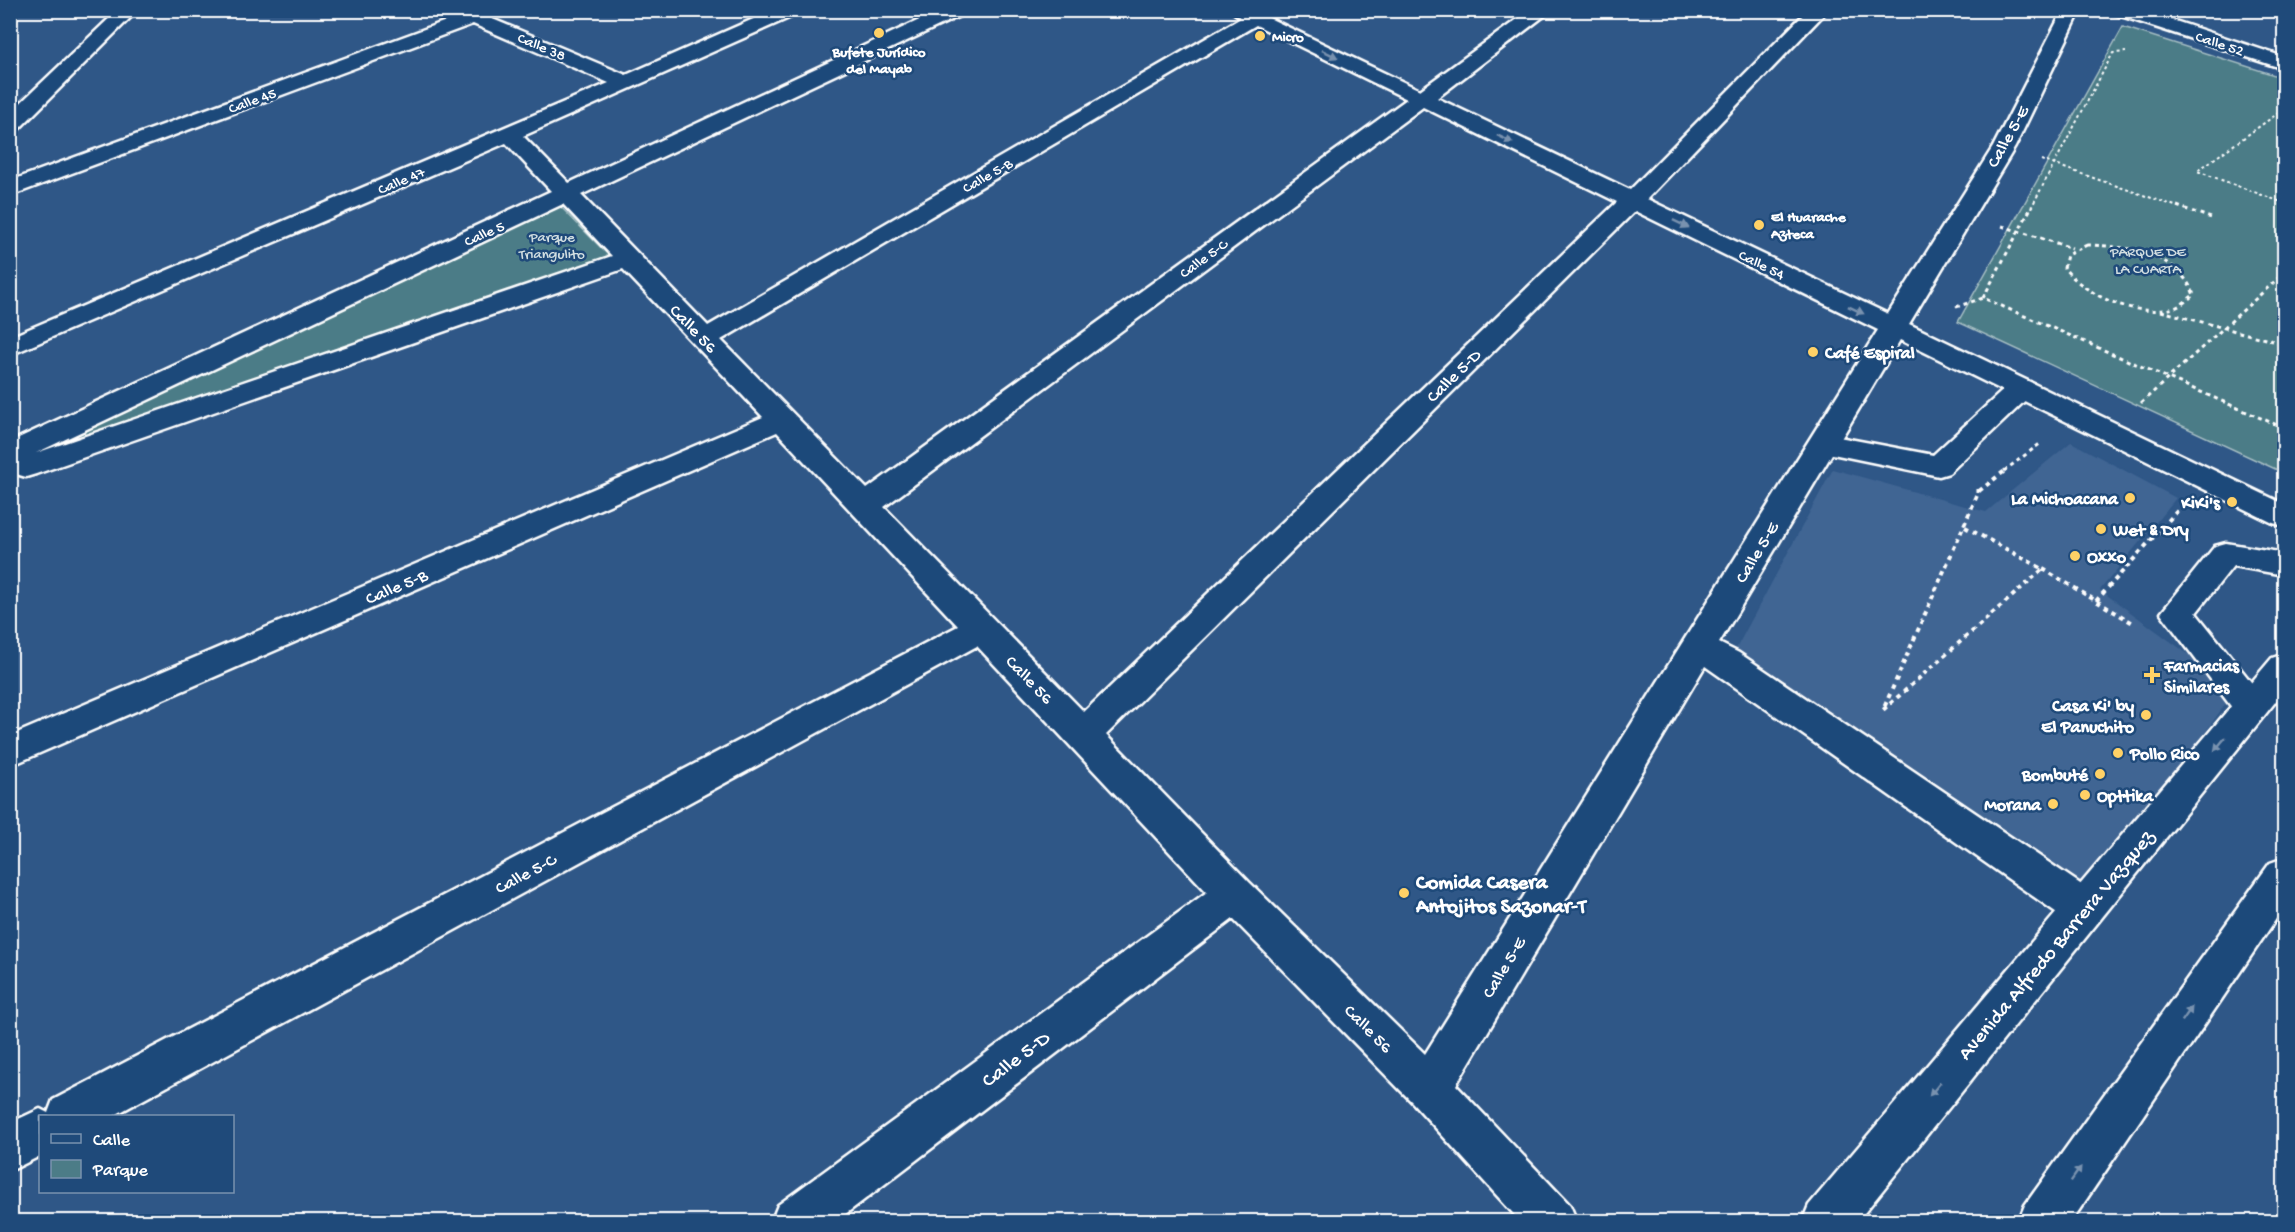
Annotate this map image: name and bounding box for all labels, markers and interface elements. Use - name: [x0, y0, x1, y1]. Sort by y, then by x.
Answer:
- marker: Bufete Jurídico del Mayab: [872, 26, 886, 40]
- marker: Micro: [1253, 29, 1267, 43]
- place label: Micro: [1272, 29, 1304, 47]
- street label: Calle 52: [2193, 29, 2246, 61]
- street label: Calle 38: [515, 30, 568, 66]
- place label: Bufete Jurídico del Mayab: [832, 44, 926, 79]
- one-way arrow: [1321, 50, 1338, 59]
- street label: Calle 45: [226, 85, 279, 119]
- street label: Calle 5-E: [1984, 102, 2035, 172]
- one-way arrow: [1497, 135, 1514, 144]
- street label: Calle 5-B: [960, 155, 1016, 198]
- street label: Calle 47: [376, 163, 429, 200]
- place label: El Huarache Azteca: [1770, 209, 1847, 244]
- street label: Calle 5: [462, 218, 508, 252]
- marker: El Huarache Azteca: [1752, 218, 1766, 232]
- one-way arrow: [1672, 220, 1689, 229]
- park label: Parque Triangulito: [518, 229, 585, 264]
- street label: Calle 5-C: [1177, 236, 1232, 283]
- park label: PARQUE DE LA CUARTA: [2109, 244, 2187, 279]
- street label: Calle 54: [1735, 247, 1787, 285]
- street label: Calle 56: [664, 301, 721, 359]
- one-way arrow: [1847, 305, 1864, 315]
- place label: Café Espiral: [1824, 344, 1915, 365]
- street label: Calle 5-D: [1423, 345, 1487, 408]
- marker: Café Espiral: [1806, 345, 1820, 359]
- place label: La Michoacana: [2011, 490, 2119, 511]
- marker: La Michoacana: [2123, 491, 2137, 505]
- place label: KiKi's: [2180, 494, 2221, 515]
- marker: KiKi's: [2225, 495, 2239, 509]
- street label: Calle 5-E: [1732, 518, 1785, 588]
- place label: Wet & Dry: [2112, 521, 2189, 542]
- marker: Wet & Dry: [2094, 522, 2108, 536]
- place label: Oxxo: [2087, 548, 2127, 569]
- marker: Oxxo: [2068, 549, 2082, 563]
- street label: Calle 5-B: [363, 566, 432, 611]
- street label: Calle 56: [1000, 652, 1057, 710]
- place label: Farmacias Similares: [2163, 657, 2240, 699]
- marker: Farmacias Similares: [2145, 668, 2159, 682]
- place label: Casa Ki' by El Panuchito: [2041, 697, 2135, 739]
- marker: Casa Ki' by El Panuchito: [2139, 708, 2153, 722]
- one-way arrow: [2214, 736, 2227, 752]
- place label: Pollo Rico: [2129, 745, 2200, 766]
- marker: Pollo Rico: [2111, 746, 2125, 760]
- place label: Bombuté: [2021, 766, 2089, 787]
- marker: Bombuté: [2093, 767, 2107, 781]
- place label: Opttika: [2097, 787, 2154, 808]
- marker: Opttika: [2078, 788, 2092, 802]
- place label: Morana: [1984, 796, 2042, 817]
- marker: Morana: [2046, 797, 2060, 811]
- street label: Avenida Alfredo Barrera Vazquez: [1954, 825, 2162, 1067]
- street label: Calle 5-C: [492, 850, 561, 900]
- place label: Comida Casera Antojitos Sazonar-T: [1415, 872, 1588, 921]
- marker: Comida Casera Antojitos Sazonar-T: [1397, 886, 1411, 900]
- street label: Calle 5-E: [1479, 933, 1532, 1003]
- street label: Calle 56: [1339, 1001, 1396, 1059]
- one-way arrow: [2181, 1006, 2193, 1021]
- street label: Calle 5-D: [978, 1027, 1057, 1095]
- one-way arrow: [1929, 1081, 1942, 1097]
- legend: [39, 1115, 234, 1193]
- text: Calle: [93, 1131, 131, 1152]
- text: Parque: [92, 1161, 149, 1182]
- one-way arrow: [2070, 1166, 2082, 1182]

